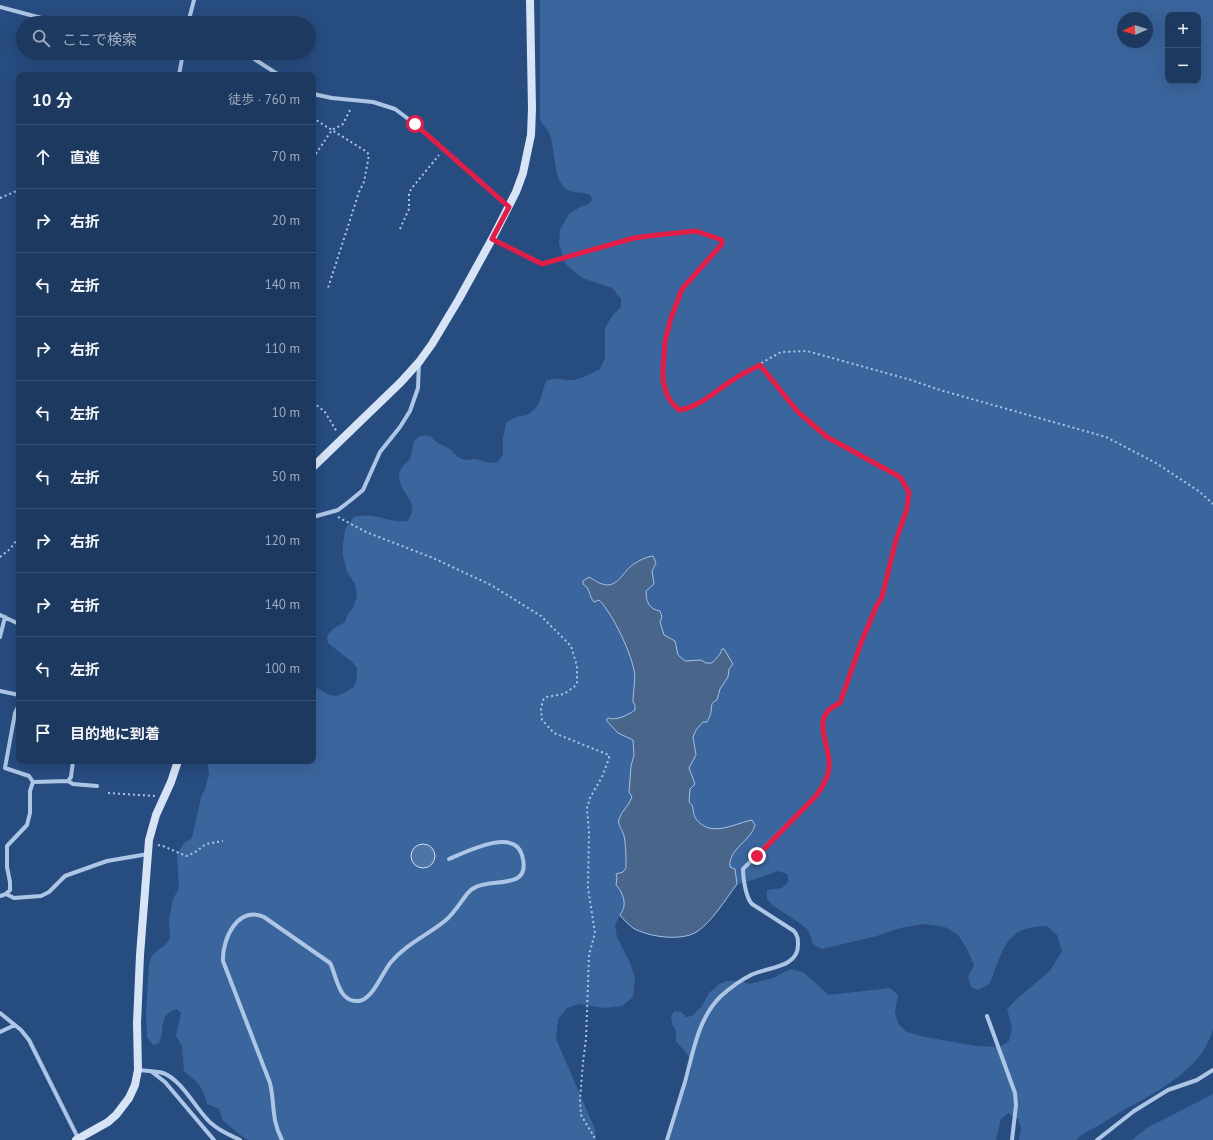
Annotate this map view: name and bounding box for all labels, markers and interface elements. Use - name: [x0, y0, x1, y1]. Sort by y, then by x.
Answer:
- north arrow: [1117, 12, 1153, 48]
- map controls: [1165, 12, 1201, 84]
- button: +: [1165, 12, 1201, 48]
- search box: [16, 16, 316, 60]
- icon: search: [30, 27, 52, 49]
- text: ここで検索: [62, 30, 137, 49]
- button: −: [1165, 48, 1201, 84]
- text: 10 分: [32, 89, 73, 111]
- text: 徒歩 · 760 m: [228, 91, 300, 108]
- route start: [406, 115, 424, 133]
- icon: ahead: [32, 146, 54, 168]
- text: 直進: [70, 148, 100, 167]
- text: 70 m: [272, 148, 300, 165]
- icon: right: [32, 210, 54, 232]
- text: 右折: [70, 212, 100, 231]
- text: 20 m: [272, 212, 300, 229]
- icon: left: [32, 274, 54, 296]
- text: 左折: [70, 276, 100, 295]
- text: 140 m: [265, 276, 300, 293]
- icon: right: [32, 338, 54, 360]
- text: 右折: [70, 340, 100, 359]
- text: 110 m: [265, 340, 300, 357]
- icon: left: [32, 402, 54, 424]
- text: 左折: [70, 404, 100, 423]
- text: 10 m: [272, 404, 300, 421]
- icon: left: [32, 466, 54, 488]
- text: 左折: [70, 468, 100, 487]
- text: 50 m: [272, 468, 300, 485]
- icon: right: [32, 530, 54, 552]
- text: 右折: [70, 532, 100, 551]
- text: 120 m: [265, 532, 300, 549]
- icon: right: [32, 594, 54, 616]
- text: 右折: [70, 596, 100, 615]
- text: 140 m: [265, 596, 300, 613]
- icon: left: [32, 658, 54, 680]
- text: 左折: [70, 660, 100, 679]
- text: 100 m: [265, 660, 300, 677]
- icon: arrive: [32, 722, 54, 744]
- text: 目的地に到着: [70, 724, 160, 743]
- route end: [748, 847, 766, 865]

